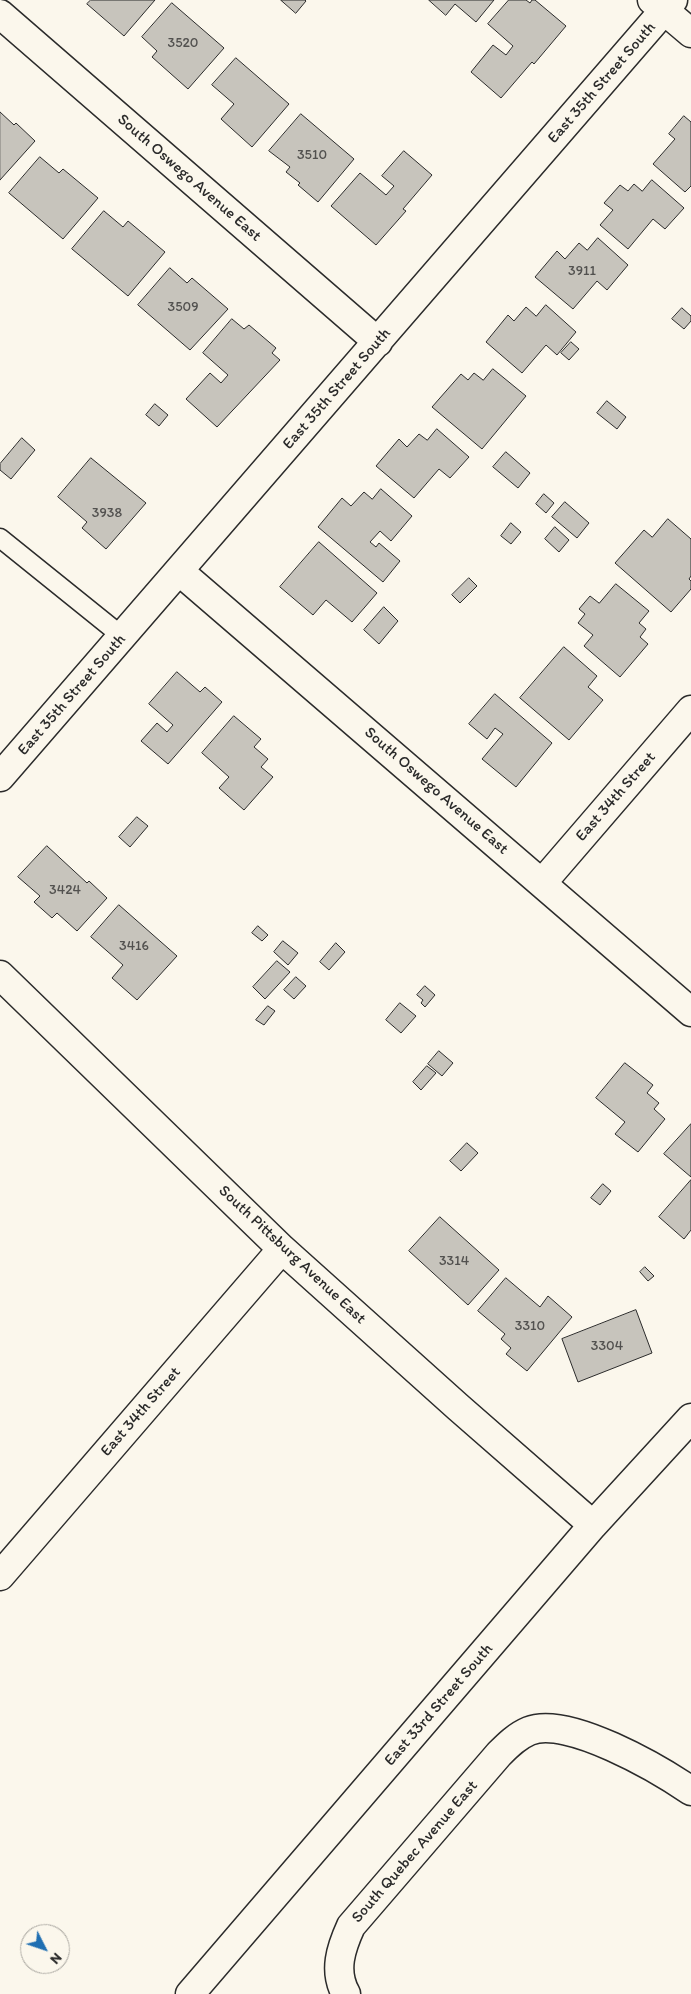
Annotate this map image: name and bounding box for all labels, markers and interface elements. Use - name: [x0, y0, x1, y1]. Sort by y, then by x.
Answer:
- street label: East 35th Street South: [544, 18, 660, 148]
- house number: 3520: [168, 35, 198, 51]
- street label: South Oswego Avenue East: [113, 110, 265, 246]
- house number: 3510: [297, 147, 327, 163]
- house number: 3911: [568, 263, 596, 279]
- house number: 3509: [168, 299, 198, 315]
- street label: East 35th Street South: [279, 324, 395, 454]
- house number: 3938: [92, 505, 122, 521]
- street label: East 35th Street South: [14, 630, 130, 760]
- street label: South Oswego Avenue East: [360, 723, 512, 859]
- street label: East 34th Street: [572, 748, 660, 846]
- house number: 3424: [49, 882, 81, 898]
- house number: 3416: [119, 938, 149, 954]
- street label: South Pittsburg Avenue East: [214, 1182, 370, 1328]
- house number: 3314: [439, 1253, 469, 1269]
- house number: 3310: [515, 1318, 545, 1334]
- house number: 3304: [591, 1338, 623, 1354]
- street label: East 34th Street: [97, 1363, 185, 1461]
- street label: East 33rd Street South: [381, 1640, 497, 1770]
- street label: South Quebec Avenue East: [348, 1777, 482, 1927]
- north arrow: [20, 1924, 70, 1974]
- text: N: [46, 1949, 65, 1968]

